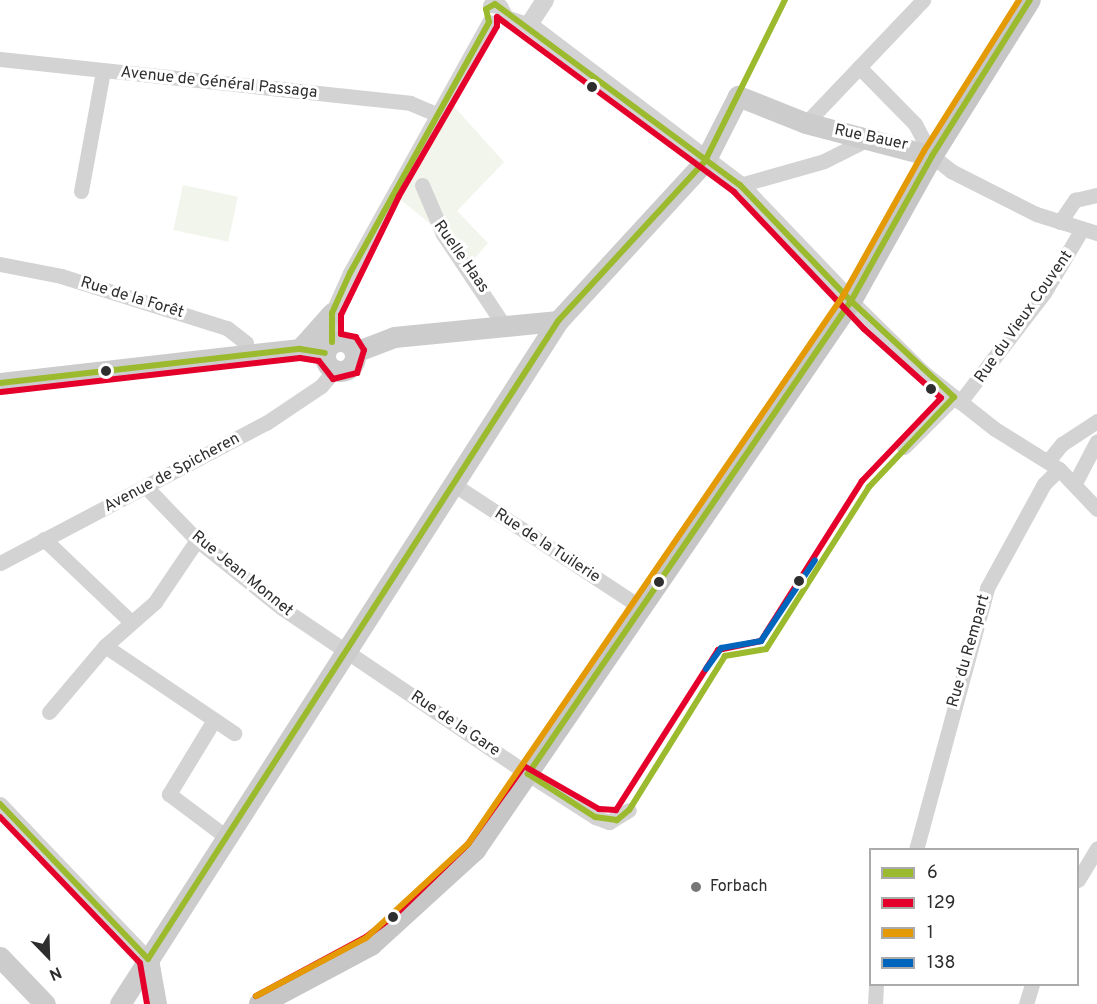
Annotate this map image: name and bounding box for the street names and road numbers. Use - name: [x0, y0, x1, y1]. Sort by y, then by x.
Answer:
- street label: Avenue de Général Passaga: [120, 63, 318, 103]
- street label: Rue Bauer: [832, 121, 910, 155]
- street label: Ruelle Haas: [429, 217, 493, 297]
- street label: Rue du Vieux Couvent: [971, 247, 1077, 387]
- street label: Rue de la Forêt: [78, 273, 186, 323]
- street label: Avenue de Spicheren: [101, 429, 243, 517]
- street label: Rue de la Tuilerie: [490, 504, 604, 588]
- street label: Rue Jean Monnet: [187, 527, 297, 621]
- street label: Rue du Rempart: [944, 592, 994, 710]
- street label: Rue de la Gare: [407, 687, 503, 761]

